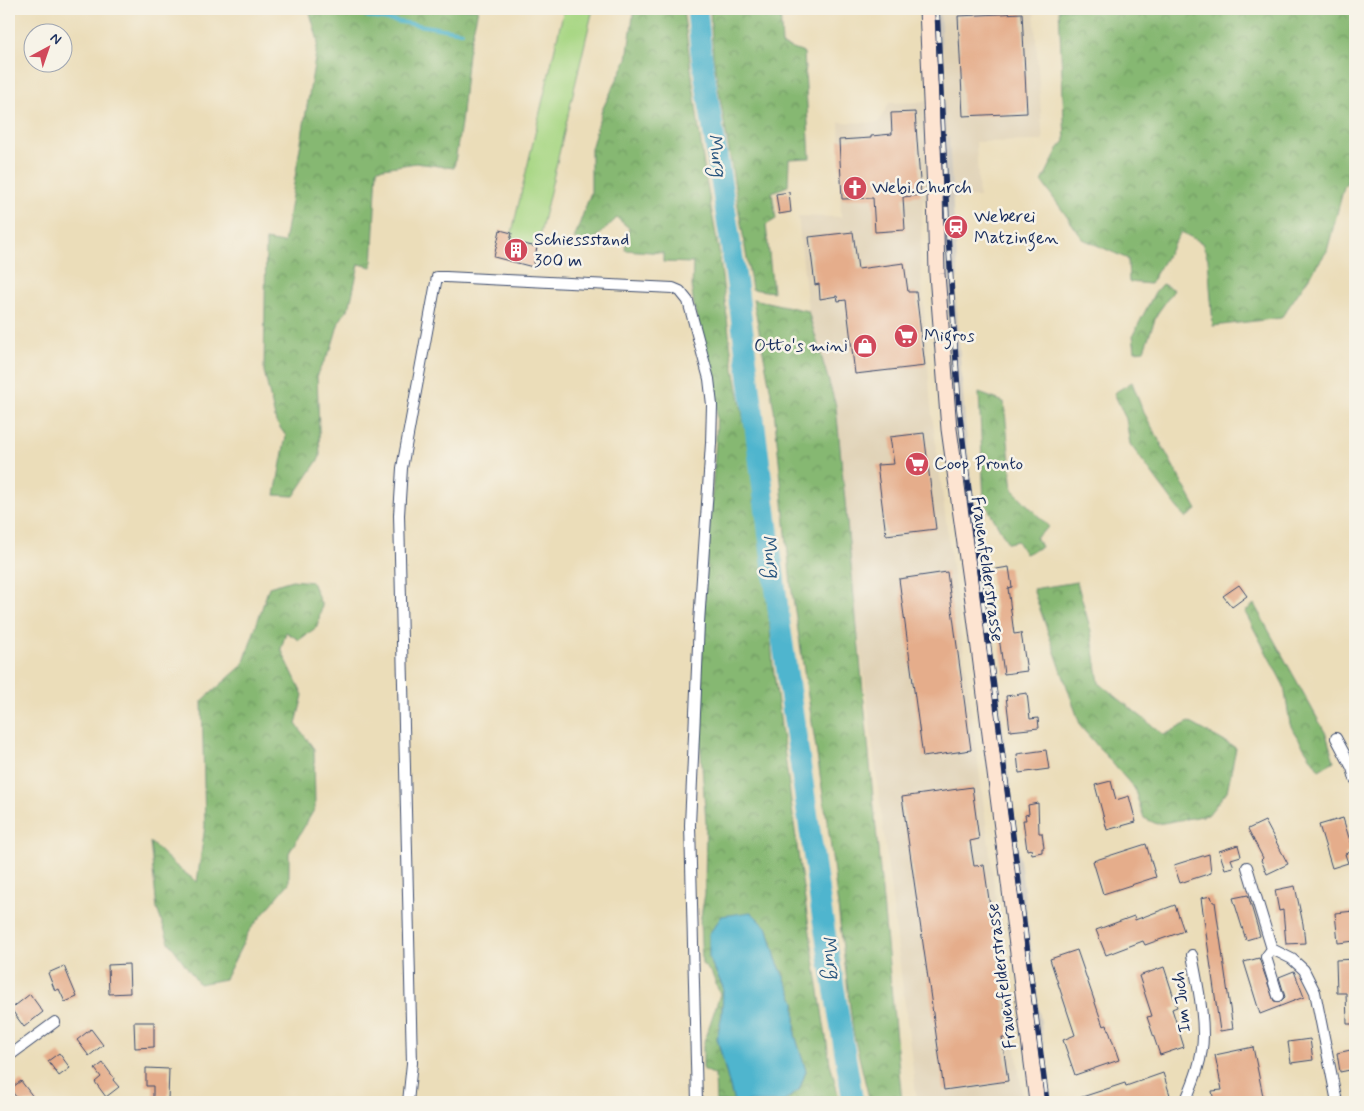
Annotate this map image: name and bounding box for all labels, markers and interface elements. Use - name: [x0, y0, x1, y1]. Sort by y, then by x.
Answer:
- north arrow: [22, 22, 72, 72]
- text: N: [46, 29, 65, 49]
- water label: Murg: [700, 132, 733, 180]
- church icon: Webi.Church: [842, 175, 868, 201]
- place label: Webi.Church: [872, 176, 972, 200]
- place label: Weberei Matzingen: [974, 205, 1058, 252]
- station icon: Weberei Matzingen: [943, 214, 969, 240]
- place label: Schiessstand 300 m: [534, 228, 629, 273]
- building icon: Schiessstand 300 m: [503, 237, 529, 263]
- supermarket icon: Migros: [893, 323, 919, 349]
- place label: Migros: [924, 324, 975, 350]
- shop icon: Otto's mini: [852, 333, 878, 359]
- place label: Otto's mini: [754, 334, 848, 358]
- supermarket icon: Coop Pronto: [904, 451, 930, 477]
- place label: Coop Pronto: [934, 452, 1023, 476]
- street label: Frauenfelderstrasse: [965, 495, 1009, 643]
- water label: Murg: [754, 533, 787, 581]
- street label: Frauenfelderstrasse: [981, 902, 1023, 1050]
- water label: Murg: [813, 934, 847, 982]
- street label: Im Juch: [1167, 970, 1197, 1034]

